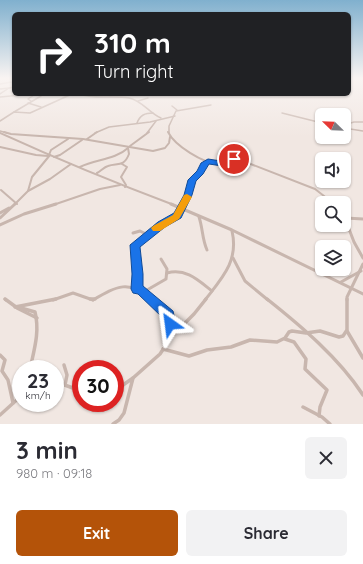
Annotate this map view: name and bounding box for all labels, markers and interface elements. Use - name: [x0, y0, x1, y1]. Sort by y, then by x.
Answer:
- text: 310 m: [94, 25, 171, 60]
- icon: right: [28, 28, 80, 80]
- text: Turn right: [94, 60, 174, 83]
- north arrow: [315, 108, 351, 144]
- map controls: [315, 108, 351, 276]
- pin: [217, 142, 251, 176]
- icon: arrive: [223, 148, 245, 170]
- button: sound: [315, 152, 351, 188]
- button: search: [315, 196, 351, 232]
- button: layers: [315, 240, 351, 276]
- position arrow: [149, 303, 191, 345]
- speed limit sign: 30: [72, 360, 124, 412]
- text: 23: [27, 368, 49, 393]
- text: km/h: [25, 389, 51, 402]
- text: 3 min: [16, 435, 78, 465]
- button: close: [305, 437, 347, 479]
- text: 980 m · 09:18: [16, 465, 92, 481]
- button: Exit: [16, 510, 178, 556]
- button: Share: [186, 510, 347, 556]

